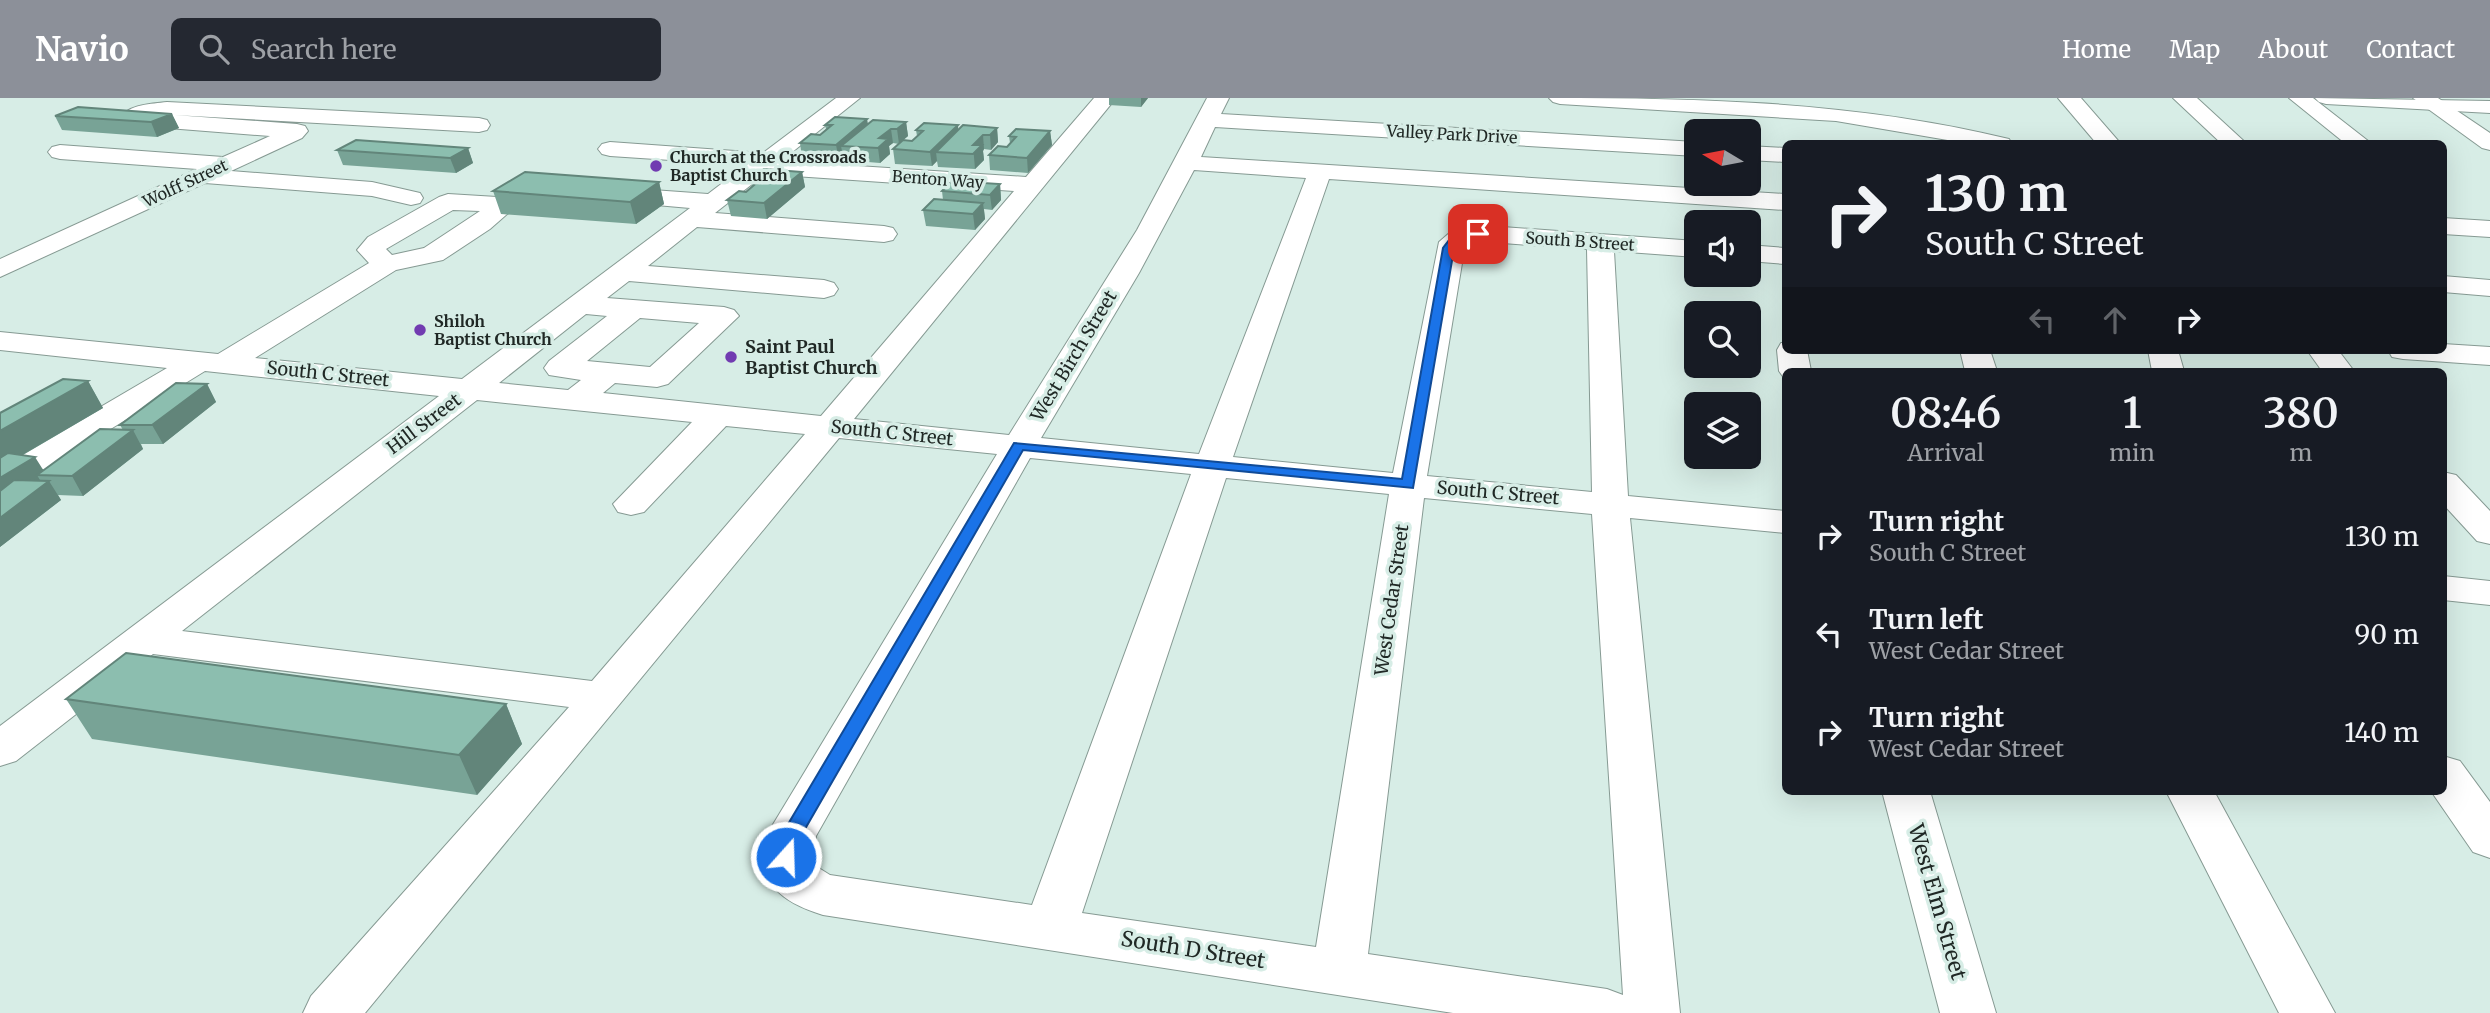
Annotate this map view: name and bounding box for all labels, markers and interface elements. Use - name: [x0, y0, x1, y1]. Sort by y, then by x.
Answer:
- search box: [171, 18, 661, 81]
- text: Navio: [35, 29, 129, 70]
- icon: search: [195, 30, 233, 68]
- text: Search here: [251, 33, 396, 66]
- text: Home: [2062, 34, 2131, 65]
- text: Map: [2169, 34, 2220, 65]
- text: About: [2258, 34, 2328, 65]
- text: Contact: [2366, 34, 2455, 65]
- north arrow: [1684, 119, 1760, 196]
- map controls: [1684, 119, 1761, 469]
- street label: Valley Park Drive: [1385, 121, 1518, 147]
- place label: Church at the Crossroads Baptist Church: [670, 147, 867, 185]
- street label: Wolff Street: [139, 154, 231, 212]
- marker: Church at the Crossroads Baptist Church: [648, 158, 664, 174]
- text: 130 m: [1925, 163, 2068, 224]
- street label: Benton Way: [891, 166, 985, 192]
- icon: right: [1810, 168, 1901, 259]
- pin: [1448, 204, 1508, 264]
- button: sound: [1684, 210, 1761, 287]
- icon: arrive: [1459, 215, 1497, 253]
- text: South C Street: [1925, 224, 2144, 264]
- street label: South B Street: [1525, 227, 1636, 255]
- street label: West Birch Street: [1025, 286, 1122, 426]
- button: search: [1684, 301, 1761, 378]
- icon: left: [2023, 301, 2061, 339]
- icon: ahead: [2096, 301, 2134, 339]
- icon: right: [2169, 301, 2207, 339]
- place label: Shiloh Baptist Church: [434, 311, 552, 349]
- marker: Shiloh Baptist Church: [412, 322, 428, 338]
- place label: Saint Paul Baptist Church: [745, 335, 877, 379]
- marker: Saint Paul Baptist Church: [723, 349, 739, 365]
- street label: South C Street: [266, 356, 390, 391]
- text: 08:46: [1890, 387, 2001, 439]
- text: 1: [2122, 387, 2142, 439]
- text: 380: [2263, 387, 2339, 439]
- street label: Hill Street: [382, 388, 465, 459]
- button: layers: [1684, 392, 1761, 469]
- street label: South C Street: [830, 415, 954, 450]
- text: Arrival: [1907, 438, 1984, 467]
- text: min: [2109, 438, 2155, 467]
- text: m: [2289, 438, 2312, 467]
- street label: South C Street: [1436, 476, 1560, 509]
- text: Turn right: [1869, 505, 2004, 538]
- icon: right: [1810, 517, 1848, 555]
- text: 130 m: [2345, 520, 2419, 553]
- street label: West Cedar Street: [1369, 523, 1414, 678]
- text: South C Street: [1869, 538, 2026, 567]
- text: Turn left: [1869, 603, 1983, 636]
- icon: left: [1810, 615, 1848, 653]
- text: 90 m: [2355, 618, 2419, 651]
- text: West Cedar Street: [1869, 636, 2064, 665]
- text: Turn right: [1869, 701, 2004, 734]
- icon: right: [1810, 713, 1848, 751]
- text: 140 m: [2344, 716, 2419, 749]
- text: West Cedar Street: [1869, 734, 2064, 763]
- position arrow: [749, 820, 823, 894]
- street label: West Elm Street: [1902, 820, 1973, 983]
- street label: South D Street: [1119, 925, 1267, 974]

